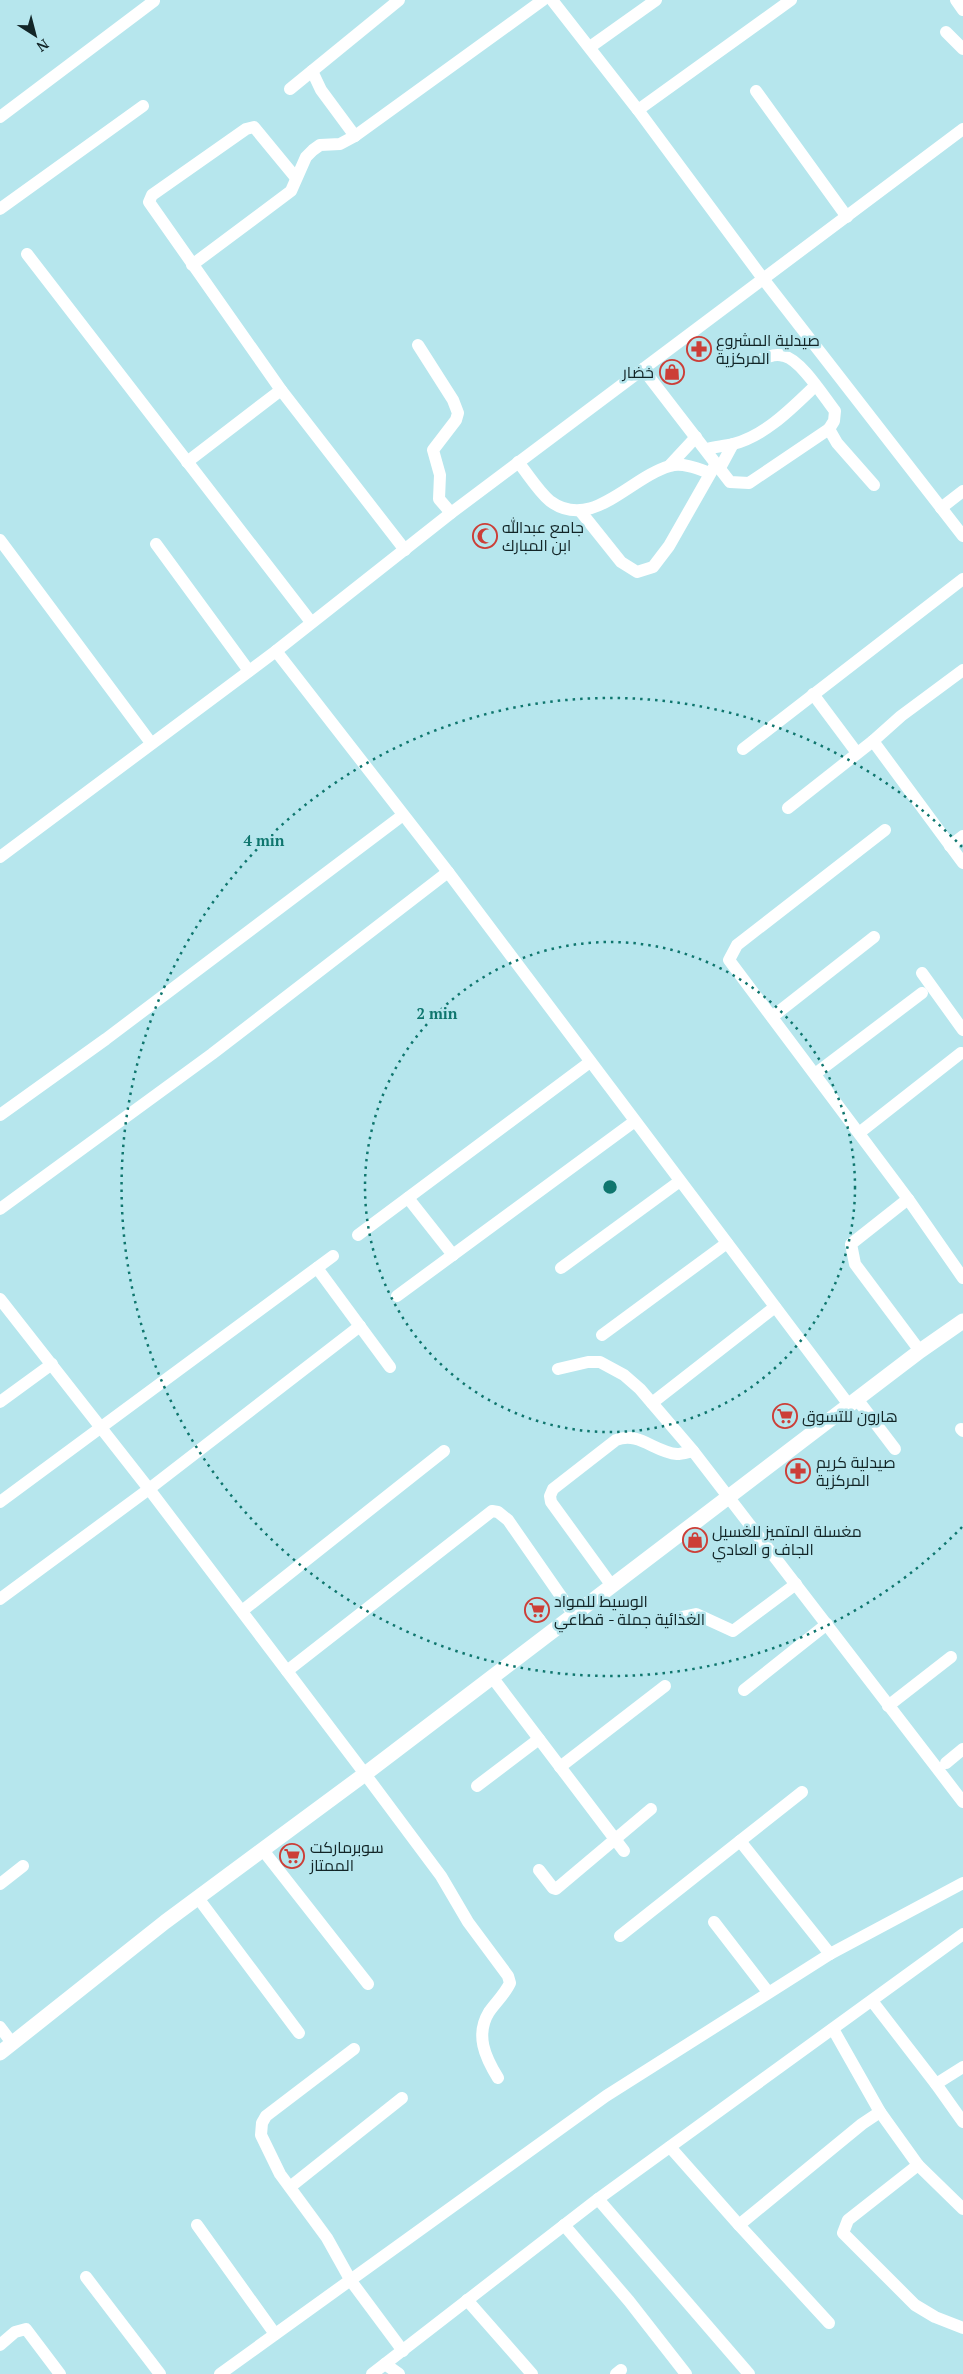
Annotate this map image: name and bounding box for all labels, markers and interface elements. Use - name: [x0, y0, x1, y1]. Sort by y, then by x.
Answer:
- north arrow: [10, 10, 60, 60]
- text: N: [33, 35, 53, 57]
- place label: صيدلية المشروع المركزية: [716, 329, 820, 369]
- pharmacy icon: صيدلية المشروع المركزية: [686, 336, 712, 362]
- shop icon: خضار: [659, 359, 685, 385]
- place label: خضار: [622, 361, 654, 383]
- place label: جامع عبدالله ابن المبارك: [502, 516, 584, 556]
- mosque icon: جامع عبدالله ابن المبارك: [472, 523, 498, 549]
- text: 4 min: [243, 830, 285, 850]
- text: 2 min: [416, 1003, 458, 1023]
- centre of rings: [601, 1178, 619, 1196]
- supermarket icon: هارون للتسوق: [772, 1403, 798, 1429]
- place label: هارون للتسوق: [802, 1405, 898, 1427]
- place label: صيدلية كريم المركزية: [816, 1451, 896, 1491]
- pharmacy icon: صيدلية كريم المركزية: [785, 1458, 811, 1484]
- place label: مغسلة المتميز للغسيل الجاف و العادي: [712, 1520, 862, 1563]
- shop icon: مغسلة المتميز للغسيل الجاف و العادي: [682, 1527, 708, 1553]
- place label: الوسيط للمواد الغذائية جملة - قطاعي: [554, 1590, 705, 1633]
- supermarket icon: الوسيط للمواد الغذائية جملة - قطاعي: [524, 1597, 550, 1623]
- place label: سوبرماركت الممتاز: [309, 1836, 384, 1876]
- supermarket icon: سوبرماركت الممتاز: [279, 1843, 305, 1869]

